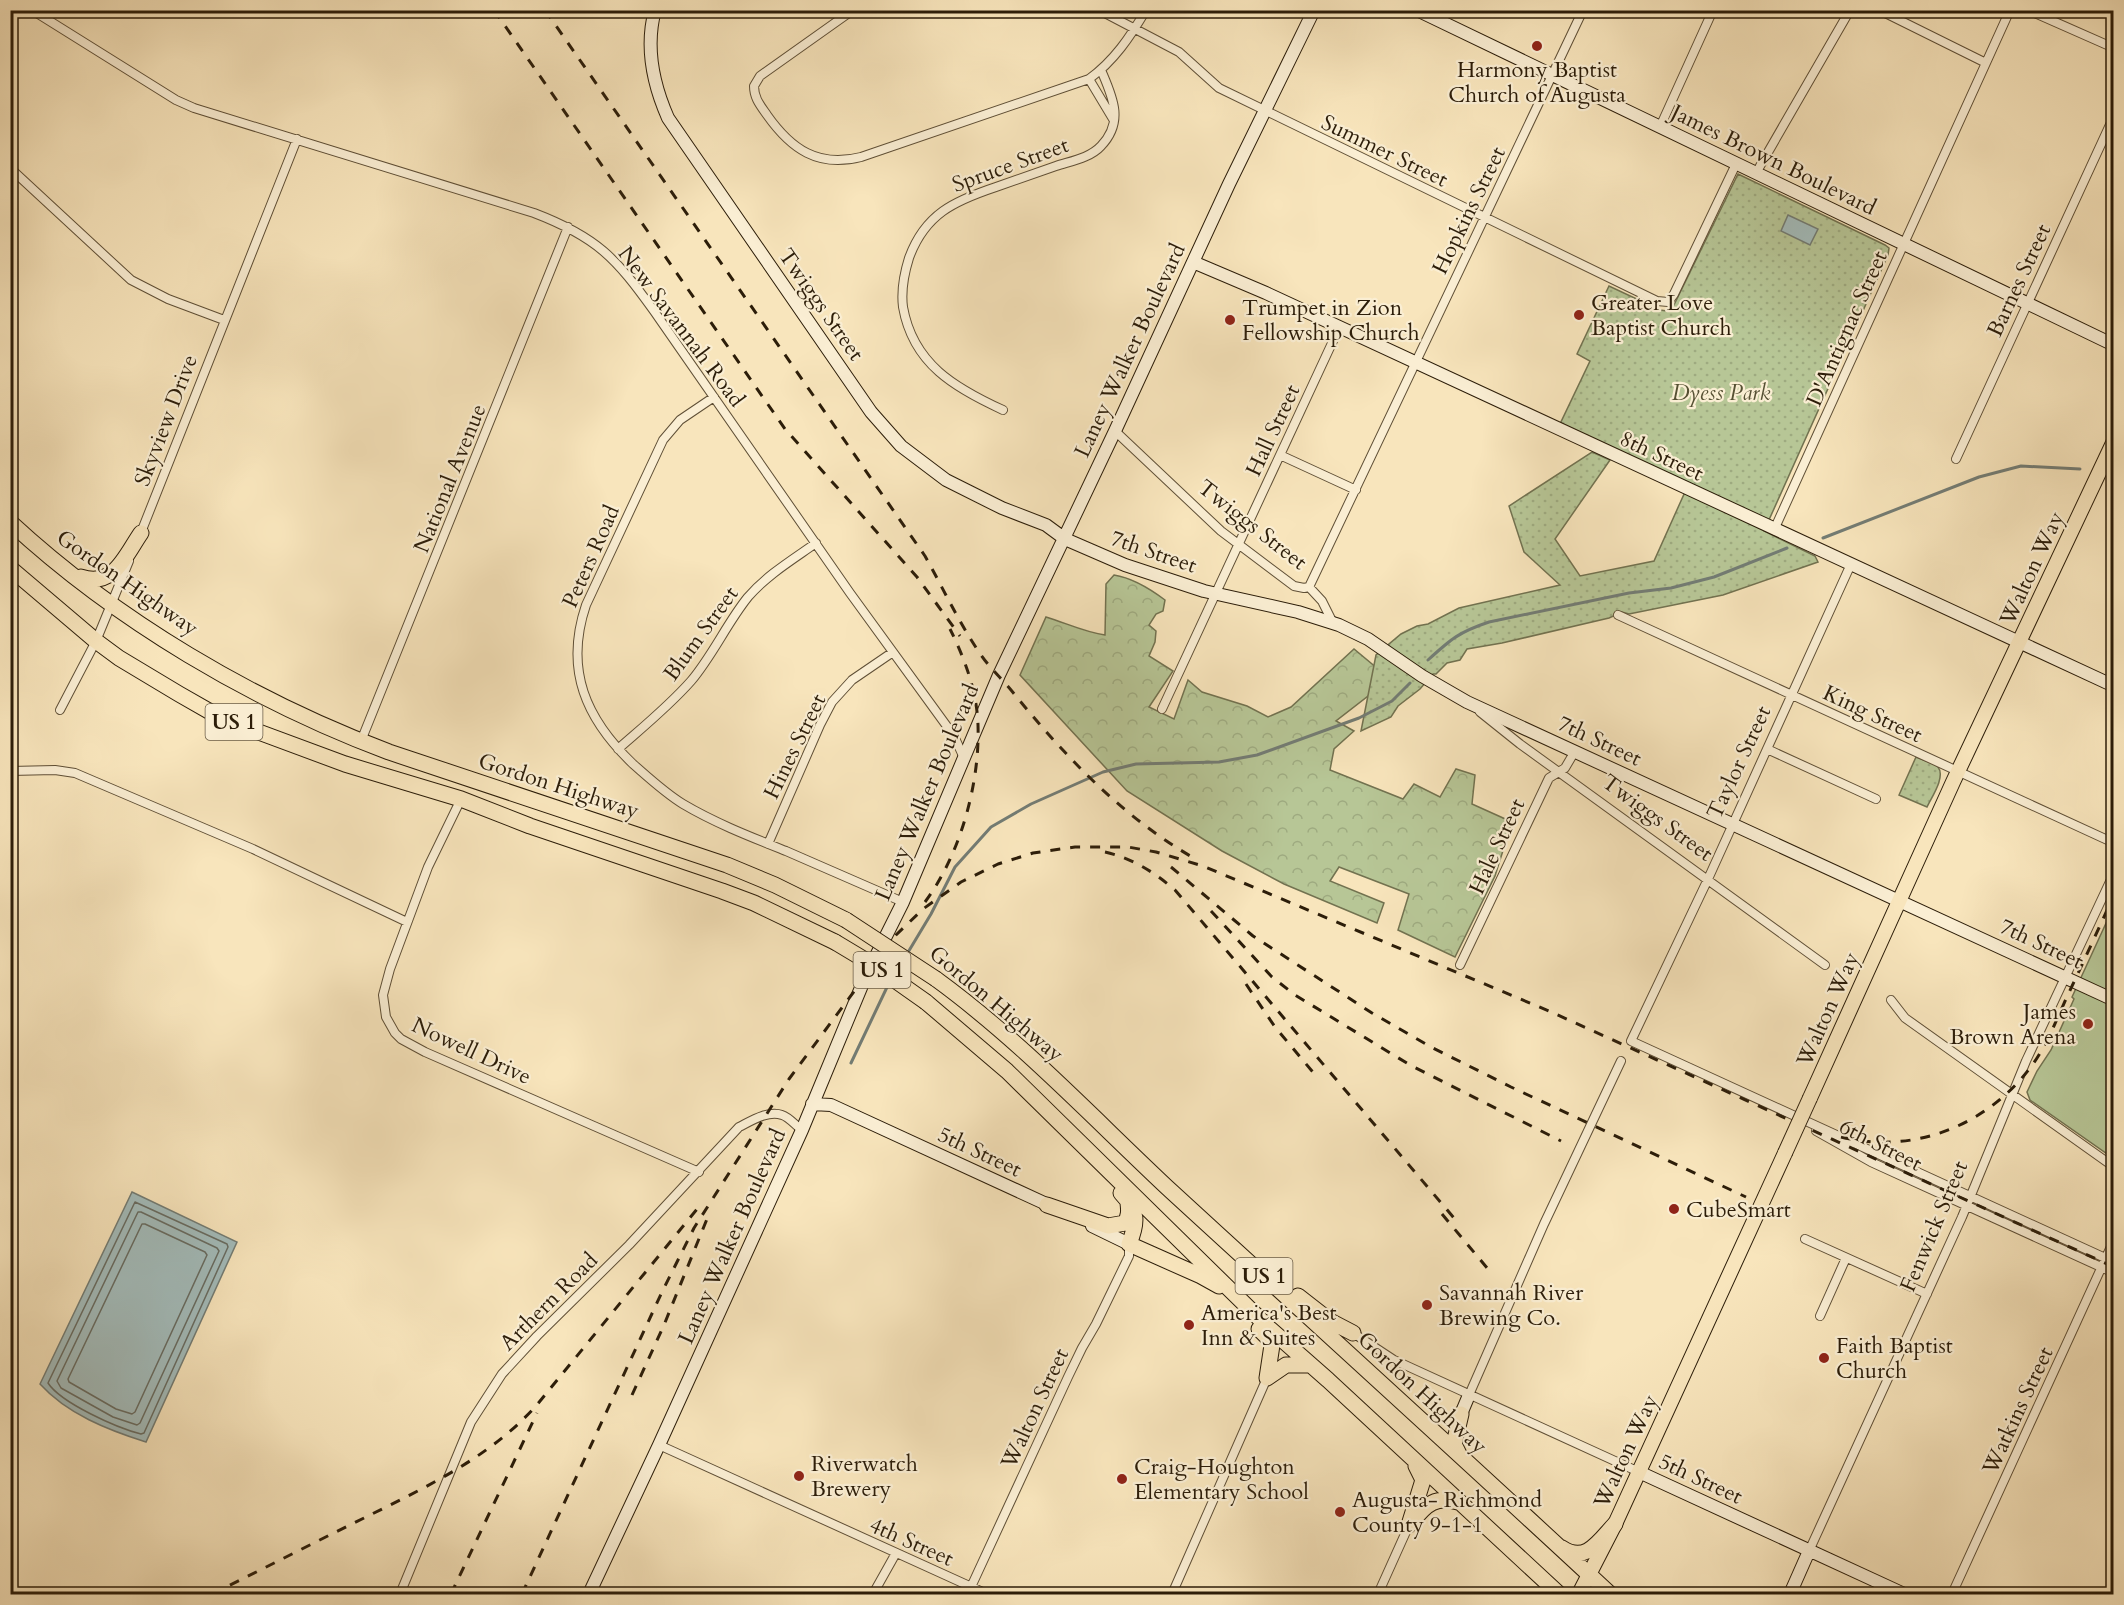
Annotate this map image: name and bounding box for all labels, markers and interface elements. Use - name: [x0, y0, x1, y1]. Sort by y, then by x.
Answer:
- marker: Harmony Baptist Church of Augusta: [1530, 39, 1544, 53]
- place label: Harmony Baptist Church of Augusta: [1448, 55, 1626, 110]
- street label: James Brown Boulevard: [1663, 96, 1881, 223]
- street label: Summer Street: [1316, 107, 1453, 194]
- street label: Spruce Street: [948, 130, 1073, 200]
- street label: Hopkins Street: [1425, 142, 1513, 279]
- street label: Barnes Street: [1980, 219, 2058, 342]
- street label: Laney Walker Boulevard: [1067, 238, 1193, 462]
- street label: New Savannah Road: [611, 240, 752, 413]
- street label: Twiggs Street: [771, 242, 871, 367]
- street label: D'Antignac Street: [1799, 246, 1895, 411]
- place label: Greater Love Baptist Church: [1591, 288, 1732, 343]
- place label: Trumpet in Zion Fellowship Church: [1242, 293, 1420, 348]
- marker: Greater Love Baptist Church: [1572, 308, 1586, 322]
- marker: Trumpet in Zion Fellowship Church: [1223, 313, 1237, 327]
- street label: Skyview Drive: [127, 350, 205, 490]
- park label: Dyess Park: [1672, 378, 1770, 408]
- street label: Hall Street: [1239, 380, 1307, 481]
- street label: National Avenue: [406, 399, 493, 557]
- street label: 8th Street: [1615, 423, 1708, 488]
- street label: Twiggs Street: [1192, 473, 1313, 577]
- street label: Peters Road: [555, 500, 627, 613]
- street label: Walton Way: [1992, 506, 2071, 631]
- street label: Gordon Highway: [50, 523, 205, 643]
- street label: 7th Street: [1107, 523, 1201, 581]
- street label: Blum Street: [656, 580, 745, 687]
- street label: King Street: [1818, 678, 1927, 750]
- street label: Laney Walker Boulevard: [868, 679, 986, 905]
- street label: Hines Street: [757, 689, 833, 804]
- street label: Taylor Street: [1700, 701, 1778, 824]
- road number: US 1: [206, 704, 262, 740]
- street label: 7th Street: [1553, 708, 1646, 773]
- street label: Gordon Highway: [475, 746, 643, 826]
- street label: Twiggs Street: [1596, 767, 1719, 868]
- street label: Hale Street: [1462, 794, 1532, 899]
- street label: 7th Street: [1995, 911, 2088, 976]
- street label: Gordon Highway: [923, 939, 1070, 1069]
- street label: Walton Way: [1789, 947, 1867, 1072]
- road number: US 1: [854, 952, 910, 988]
- place label: James Brown Arena: [1949, 997, 2076, 1052]
- street label: Nowell Drive: [407, 1010, 536, 1092]
- marker: James Brown Arena: [2081, 1017, 2095, 1031]
- street label: 6th Street: [1834, 1111, 1927, 1179]
- street label: 5th Street: [933, 1119, 1026, 1184]
- street label: Laney Walker Boulevard: [671, 1124, 793, 1349]
- street label: Fenwick Street: [1893, 1156, 1975, 1296]
- place label: CubeSmart: [1686, 1195, 1791, 1225]
- marker: CubeSmart: [1667, 1202, 1681, 1216]
- street label: Arthern Road: [493, 1246, 605, 1357]
- road number: US 1: [1236, 1258, 1292, 1294]
- place label: Savannah River Brewing Co.: [1439, 1278, 1584, 1333]
- place label: America's Best Inn & Suites: [1201, 1298, 1337, 1353]
- marker: Savannah River Brewing Co.: [1420, 1298, 1434, 1312]
- marker: America's Best Inn & Suites: [1182, 1318, 1196, 1332]
- street label: Gordon Highway: [1351, 1325, 1494, 1461]
- place label: Faith Baptist Church: [1836, 1331, 1953, 1386]
- street label: Watkins Street: [1975, 1342, 2061, 1480]
- street label: Walton Street: [994, 1343, 1076, 1474]
- marker: Faith Baptist Church: [1817, 1351, 1831, 1365]
- street label: Walton Way: [1586, 1389, 1665, 1514]
- street label: 5th Street: [1654, 1446, 1747, 1511]
- place label: Riverwatch Brewery: [811, 1449, 918, 1504]
- place label: Craig-Houghton Elementary School: [1134, 1452, 1309, 1507]
- marker: Riverwatch Brewery: [792, 1469, 806, 1483]
- marker: Craig-Houghton Elementary School: [1115, 1472, 1129, 1486]
- place label: Augusta- Richmond County 9-1-1: [1352, 1485, 1542, 1540]
- marker: Augusta- Richmond County 9-1-1: [1333, 1505, 1347, 1519]
- street label: 4th Street: [865, 1510, 958, 1574]

